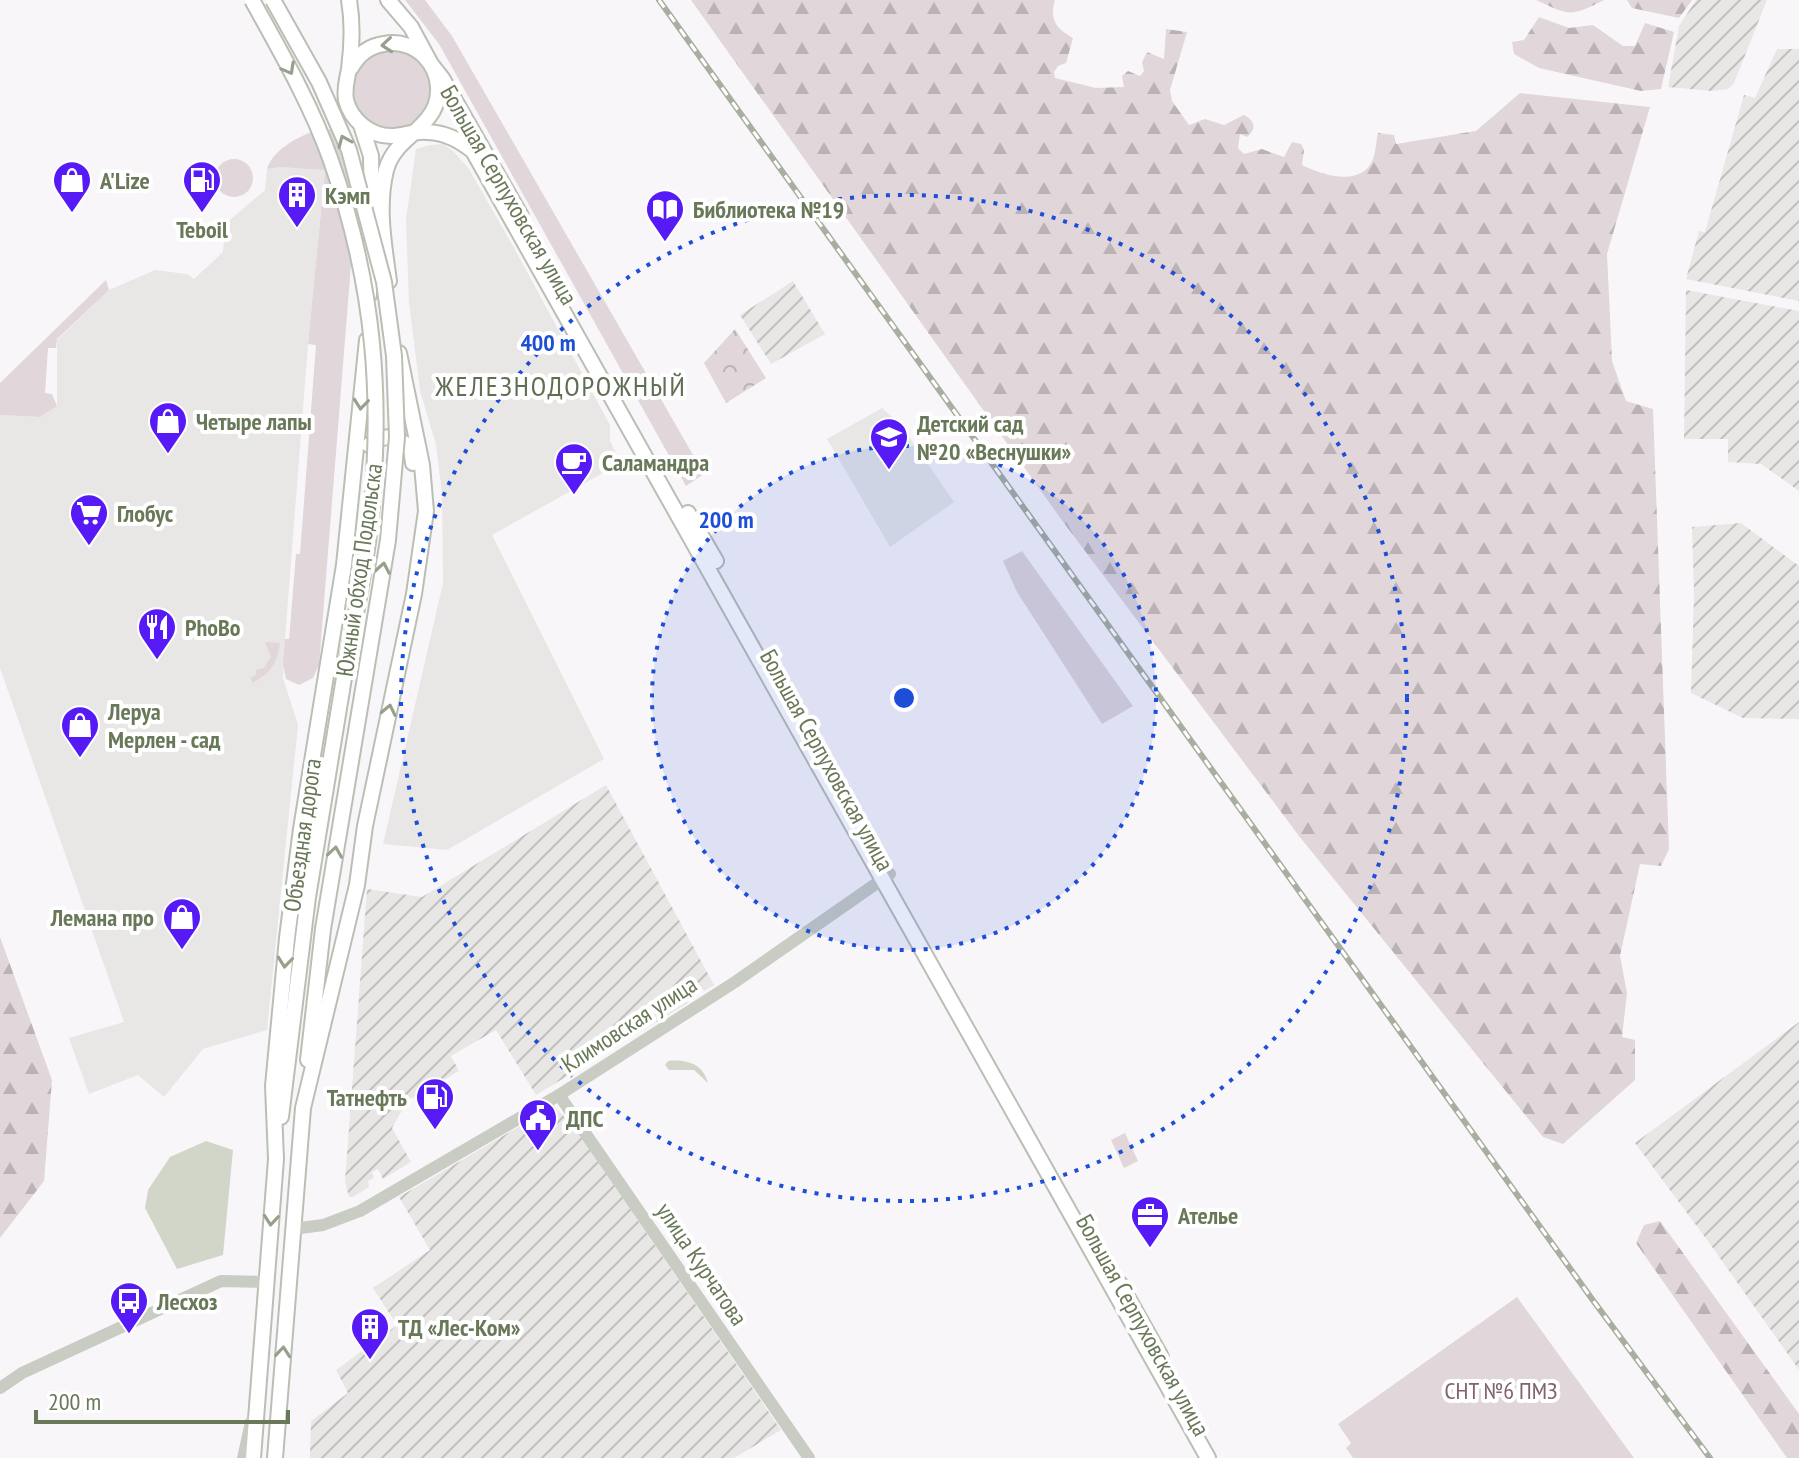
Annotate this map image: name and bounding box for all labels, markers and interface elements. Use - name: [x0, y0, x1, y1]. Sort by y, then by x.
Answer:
- one-way arrow: [381, 36, 394, 53]
- one-way arrow: [280, 60, 295, 75]
- street label: Большая Серпуховская улица: [433, 80, 585, 310]
- one-way arrow: [338, 135, 354, 149]
- shop icon: A'Lize: [51, 159, 93, 214]
- fuel station icon: Teboil: [181, 159, 223, 214]
- place label: A'Lize: [99, 165, 150, 196]
- building icon: Кэмп: [276, 174, 318, 229]
- place label: Кэмп: [325, 180, 370, 211]
- library icon: Библиотека №19: [644, 188, 686, 243]
- place label: Библиотека №19: [693, 194, 844, 225]
- place label: Teboil: [176, 214, 228, 245]
- text: 400 m: [520, 327, 576, 358]
- district label: ЖЕЛЕЗНОДОРОЖНЫЙ: [434, 367, 687, 404]
- one-way arrow: [353, 398, 370, 411]
- shop icon: Четыре лапы: [147, 400, 189, 455]
- place label: Четыре лапы: [196, 406, 312, 437]
- place label: Детский сад №20 «Веснушки»: [917, 408, 1072, 467]
- school or university icon: Детский сад №20 «Веснушки»: [868, 416, 910, 471]
- cafe icon: Саламандра: [553, 441, 595, 496]
- place label: Саламандра: [602, 447, 709, 478]
- street label: Южный обход Подольска: [329, 461, 389, 679]
- supermarket icon: Глобус: [68, 492, 110, 547]
- place label: Глобус: [117, 498, 174, 529]
- text: 200 m: [698, 504, 754, 535]
- one-way arrow: [374, 561, 391, 574]
- restaurant icon: PhoBo: [136, 606, 178, 661]
- place label: PhoBo: [185, 612, 241, 643]
- street label: Большая Серпуховская улица: [753, 644, 901, 876]
- centre of rings: [890, 684, 918, 712]
- place label: Леруа Мерлен - сад: [107, 696, 221, 755]
- one-way arrow: [380, 703, 397, 717]
- shop icon: Леруа Мерлен - сад: [59, 704, 101, 759]
- street label: Объездная дорога: [276, 756, 328, 914]
- one-way arrow: [326, 845, 343, 858]
- shop icon: Лемана про: [161, 896, 203, 951]
- place label: Лемана про: [50, 902, 154, 933]
- one-way arrow: [277, 956, 294, 969]
- street label: Климовская улица: [555, 969, 703, 1079]
- fuel station icon: Татнефть: [414, 1076, 456, 1131]
- place label: Татнефть: [327, 1082, 407, 1113]
- public building icon: ДПС: [517, 1097, 559, 1152]
- place label: ДПС: [566, 1103, 603, 1134]
- office icon: Ателье: [1129, 1194, 1171, 1249]
- street label: улица Курчатова: [650, 1197, 754, 1331]
- place label: Ателье: [1177, 1200, 1238, 1231]
- street label: Большая Серпуховская улица: [1069, 1209, 1217, 1441]
- one-way arrow: [262, 1214, 279, 1227]
- bus stop icon: Лесхоз: [108, 1280, 150, 1335]
- place label: Лесхоз: [156, 1286, 217, 1317]
- building icon: ТД «Лес-Ком»: [349, 1306, 391, 1361]
- place label: ТД «Лес-Ком»: [398, 1312, 521, 1343]
- one-way arrow: [274, 1345, 291, 1358]
- scale bar: [36, 1374, 288, 1424]
- park label: СНТ №6 ПМЗ: [1445, 1375, 1557, 1406]
- text: 200 m: [48, 1386, 101, 1417]

